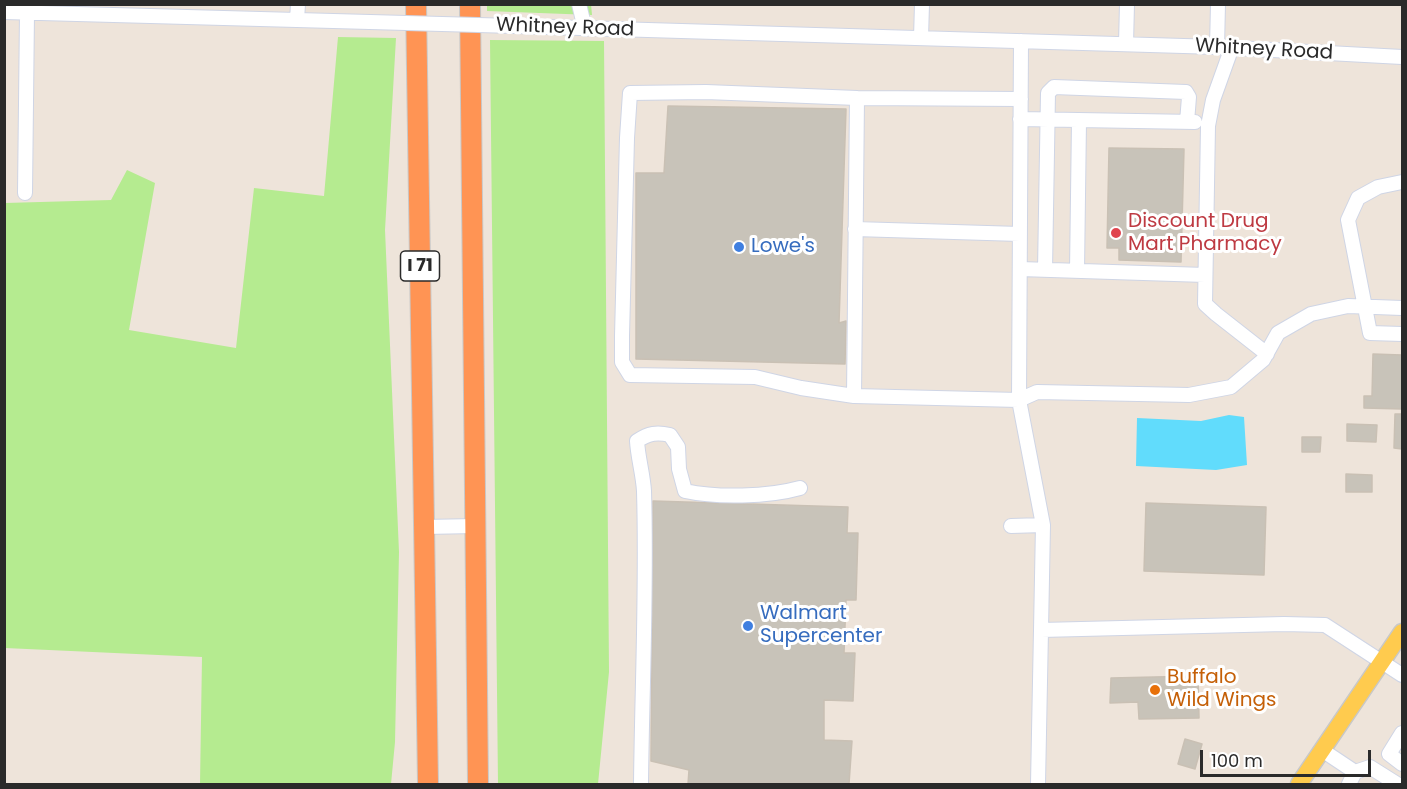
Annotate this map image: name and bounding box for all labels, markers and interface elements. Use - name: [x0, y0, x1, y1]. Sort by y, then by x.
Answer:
- street label: Whitney Road: [495, 14, 635, 42]
- street label: Whitney Road: [1194, 34, 1334, 66]
- place label: Discount Drug Mart Pharmacy: [1128, 210, 1282, 257]
- marker: Discount Drug Mart Pharmacy: [1109, 226, 1123, 240]
- place label: Lowe's: [751, 235, 815, 259]
- marker: Lowe's: [732, 240, 746, 254]
- road number: I 71: [400, 251, 440, 281]
- place label: Walmart Supercenter: [760, 602, 882, 649]
- marker: Walmart Supercenter: [741, 619, 755, 633]
- place label: Buffalo Wild Wings: [1167, 666, 1276, 713]
- marker: Buffalo Wild Wings: [1148, 683, 1162, 697]
- scale bar: [1203, 738, 1374, 776]
- text: 100 m: [1211, 748, 1263, 773]

